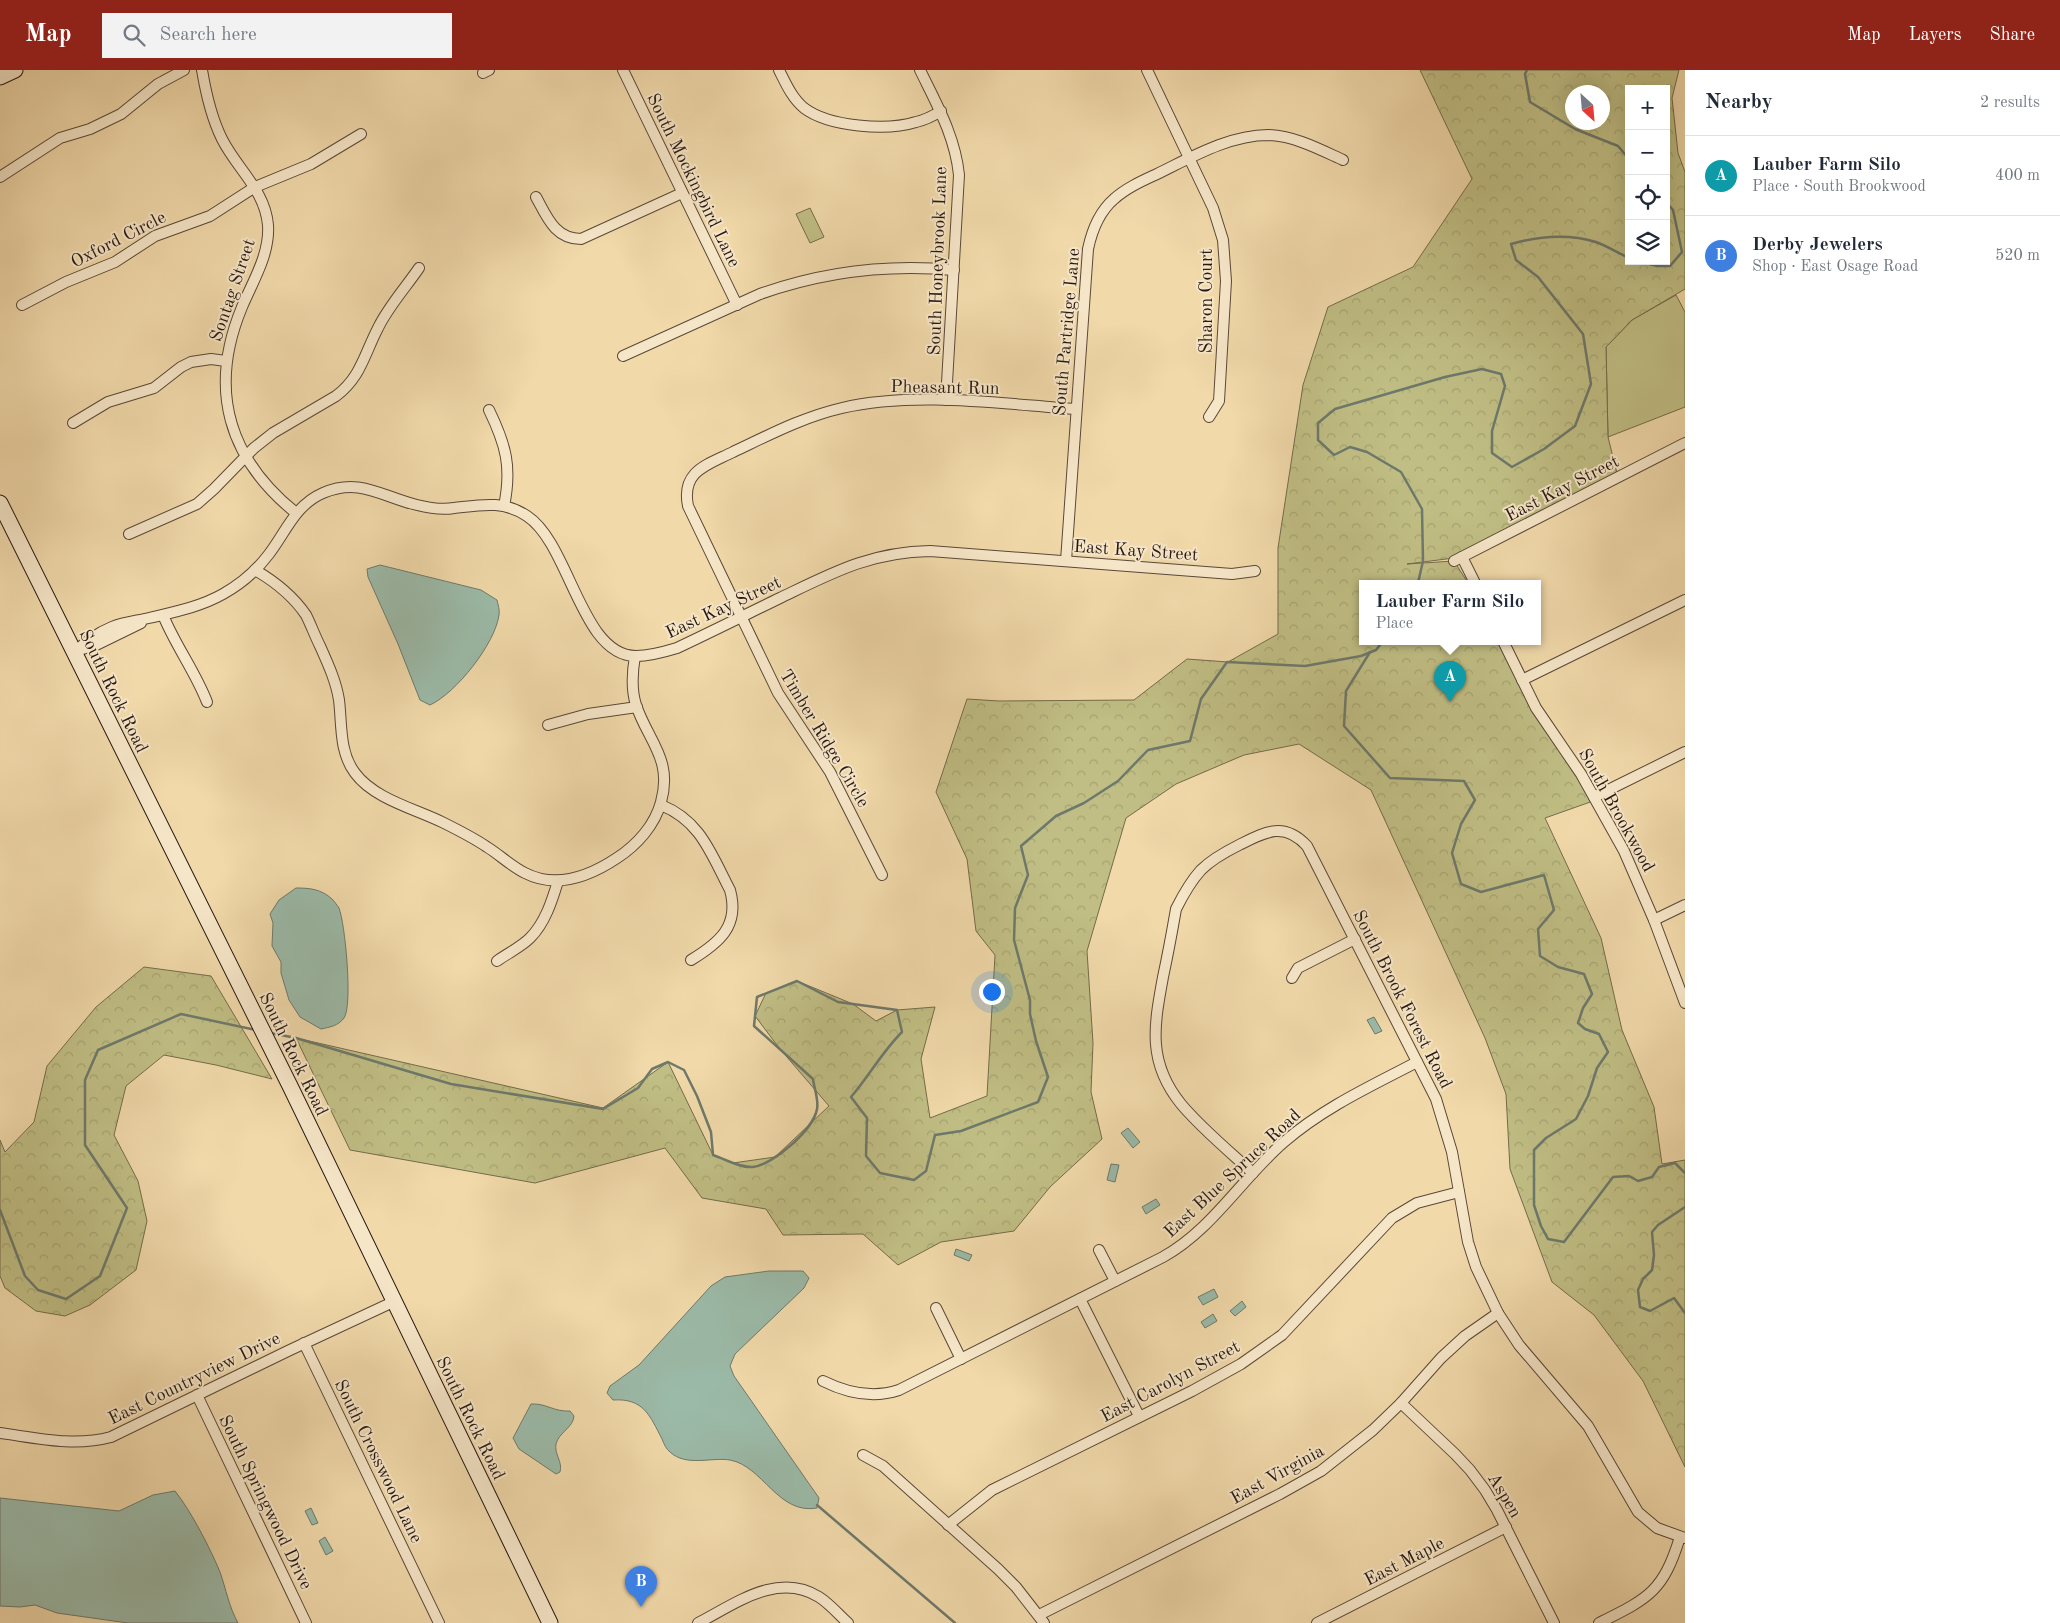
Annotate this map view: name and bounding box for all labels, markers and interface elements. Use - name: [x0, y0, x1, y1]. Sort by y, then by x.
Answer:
- search box: [102, 13, 452, 58]
- icon: search: [120, 21, 148, 49]
- text: Map: [25, 23, 72, 47]
- text: Search here: [160, 26, 257, 45]
- text: Map: [1847, 26, 1881, 44]
- text: Layers: [1909, 26, 1961, 44]
- text: Share: [1989, 26, 2035, 44]
- north arrow: [1565, 85, 1610, 130]
- map controls: [1625, 85, 1670, 265]
- button: +: [1625, 85, 1670, 130]
- street label: South Mockingbird Lane: [643, 91, 743, 270]
- text: Nearby: [1705, 92, 1773, 113]
- text: 2 results: [1980, 95, 2040, 111]
- button: −: [1625, 130, 1670, 175]
- text: Lauber Farm Silo: [1752, 156, 1901, 175]
- street label: South Honeybrook Lane: [926, 166, 950, 356]
- text: A: [1715, 168, 1727, 184]
- text: 400 m: [1995, 168, 2040, 184]
- button: locate: [1625, 175, 1670, 220]
- text: Place · South Brookwood: [1752, 179, 1926, 195]
- street label: Oxford Circle: [68, 208, 169, 272]
- button: layers: [1625, 220, 1670, 265]
- text: Derby Jewelers: [1752, 236, 1883, 255]
- street label: Sontag Street: [207, 237, 259, 344]
- street label: South Partridge Lane: [1051, 247, 1083, 417]
- street label: Sharon Court: [1198, 248, 1216, 354]
- text: B: [1715, 248, 1727, 264]
- text: 520 m: [1995, 248, 2040, 264]
- text: Shop · East Osage Road: [1752, 259, 1918, 275]
- street label: Pheasant Run: [890, 378, 1000, 398]
- street label: East Kay Street: [1503, 453, 1622, 525]
- street label: East Kay Street: [1073, 538, 1199, 564]
- street label: East Kay Street: [663, 573, 784, 642]
- popup: [1359, 580, 1541, 645]
- text: Lauber Farm Silo: [1376, 593, 1524, 612]
- text: Place: [1376, 616, 1413, 632]
- street label: South Rock Road: [75, 627, 151, 756]
- pin: A: [1434, 661, 1466, 702]
- street label: Timber Ridge Circle: [776, 666, 872, 811]
- street label: South Brookwood: [1575, 746, 1658, 875]
- street label: South Brook Forest Road: [1349, 907, 1455, 1092]
- your location: [979, 979, 1005, 1005]
- street label: South Rock Road: [255, 990, 331, 1119]
- street label: East Blue Spruce Road: [1161, 1106, 1304, 1242]
- street label: East Countryview Drive: [106, 1329, 283, 1428]
- street label: East Carolyn Street: [1098, 1338, 1243, 1426]
- street label: South Rock Road: [432, 1354, 508, 1483]
- street label: South Crosswood Lane: [331, 1377, 425, 1546]
- street label: South Springwood Drive: [215, 1412, 315, 1593]
- street label: East Virginia: [1228, 1442, 1327, 1508]
- street label: Aspen: [1484, 1470, 1525, 1521]
- street label: East Maple: [1362, 1534, 1447, 1590]
- pin: B: [625, 1566, 657, 1607]

